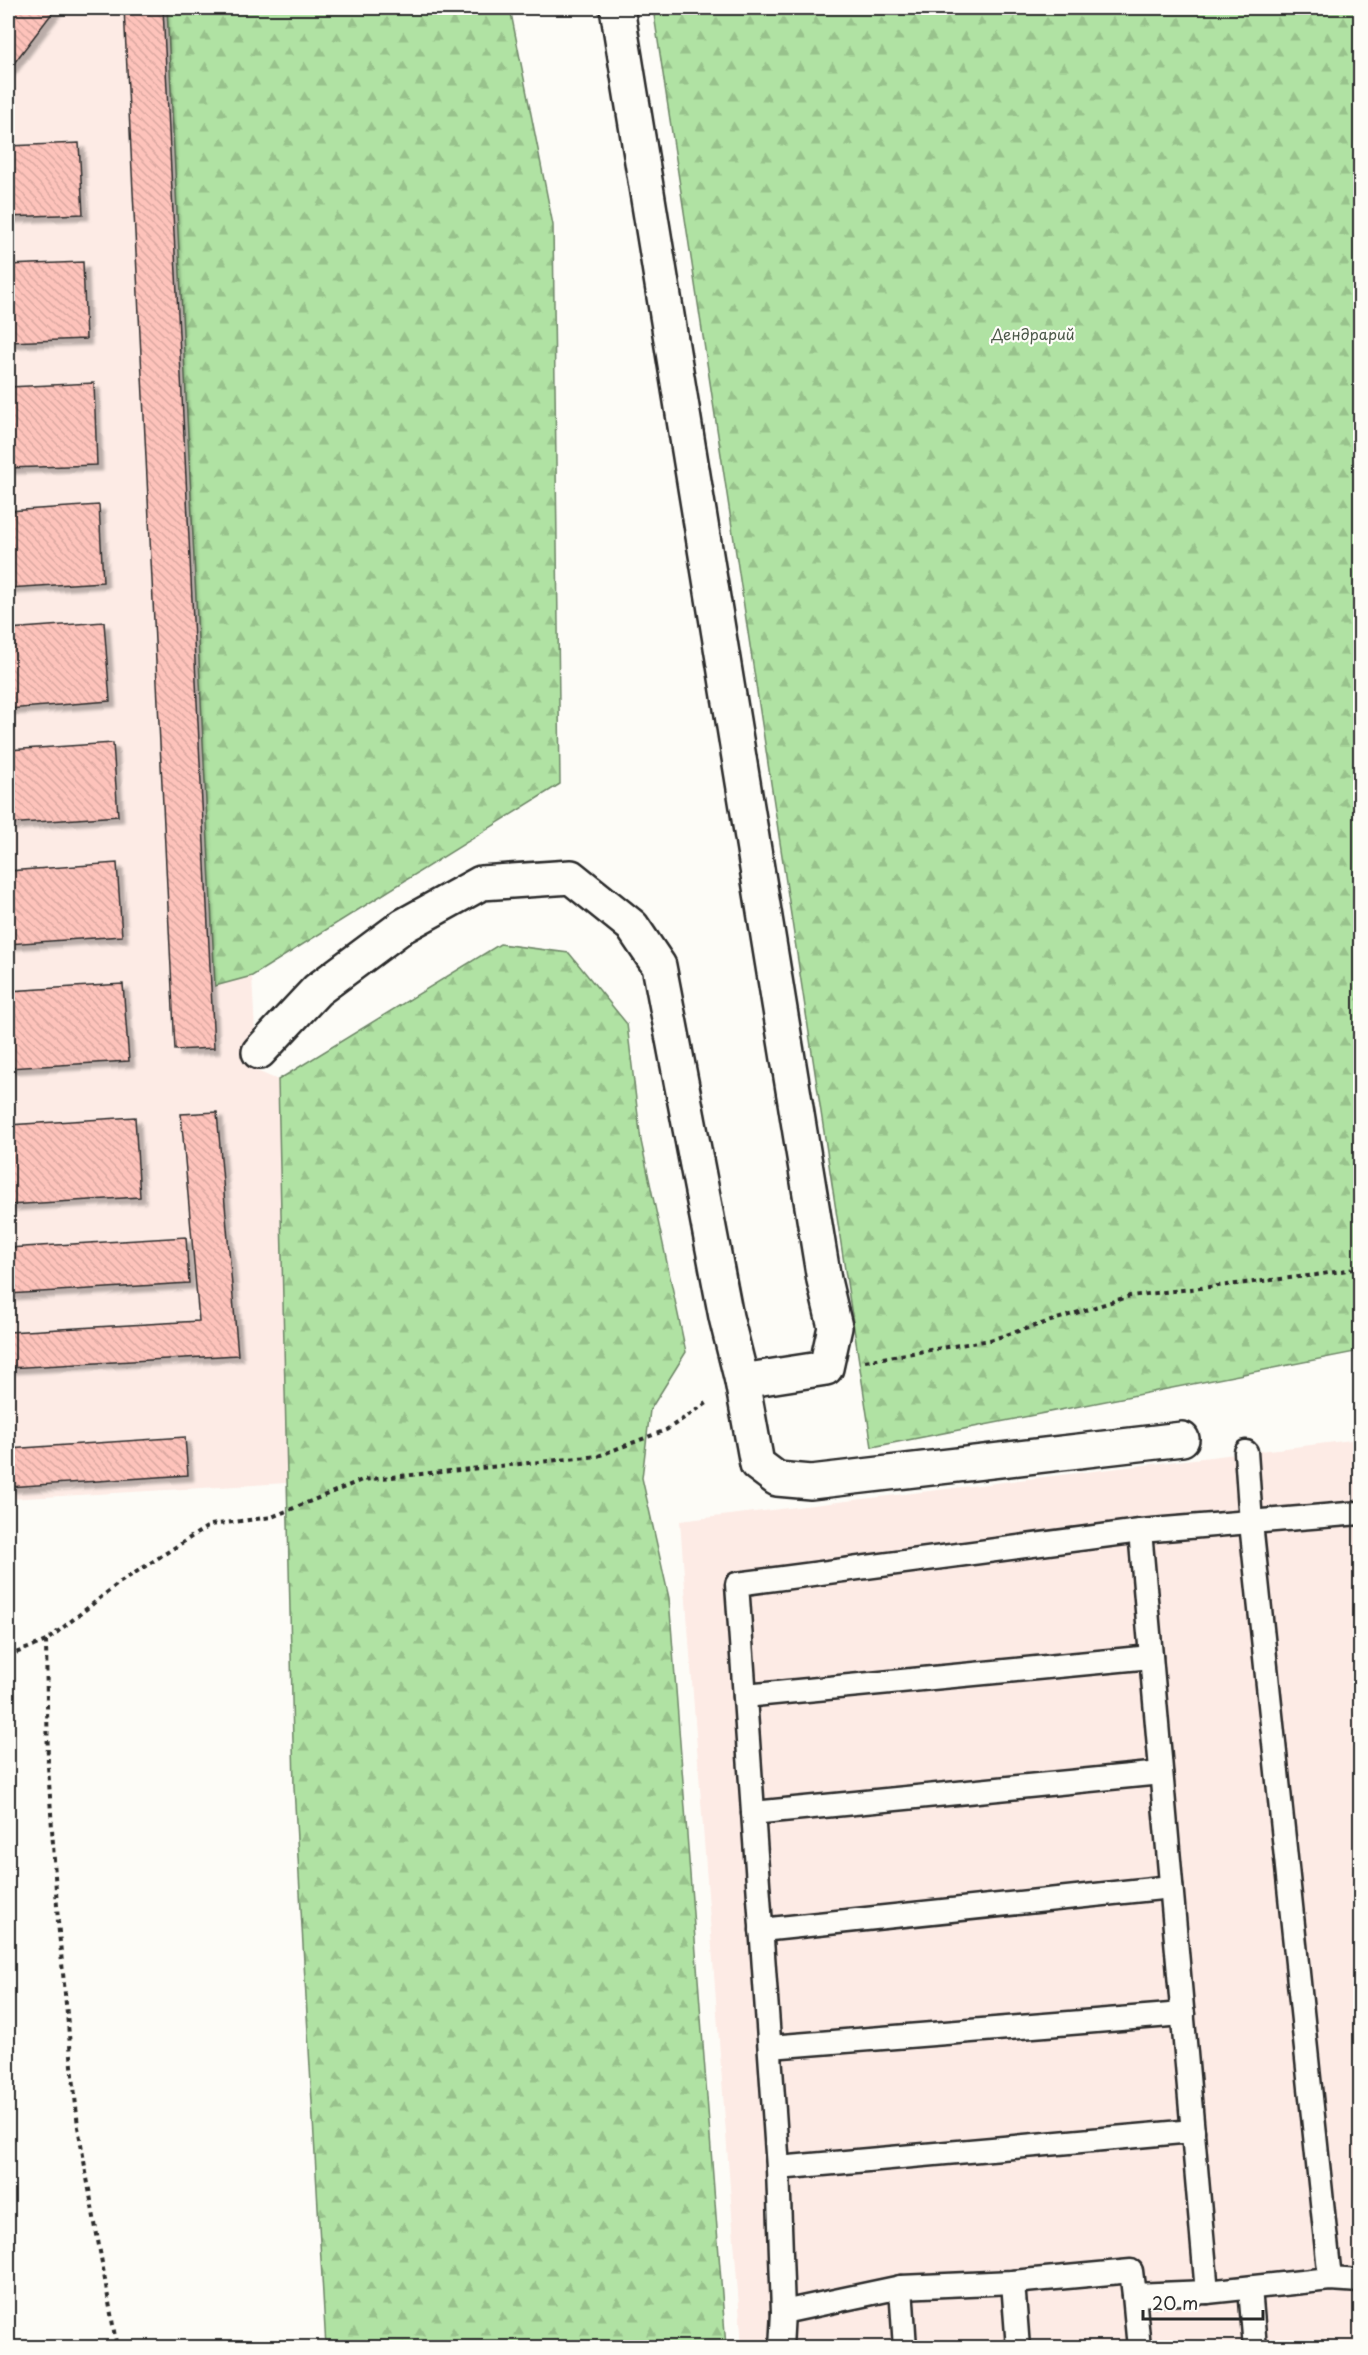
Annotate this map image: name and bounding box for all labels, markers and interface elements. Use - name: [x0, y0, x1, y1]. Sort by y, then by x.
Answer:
- park label: Дендрарий: [990, 322, 1075, 345]
- scale bar: [1143, 2283, 1263, 2321]
- text: 20 m: [1152, 2289, 1198, 2316]

